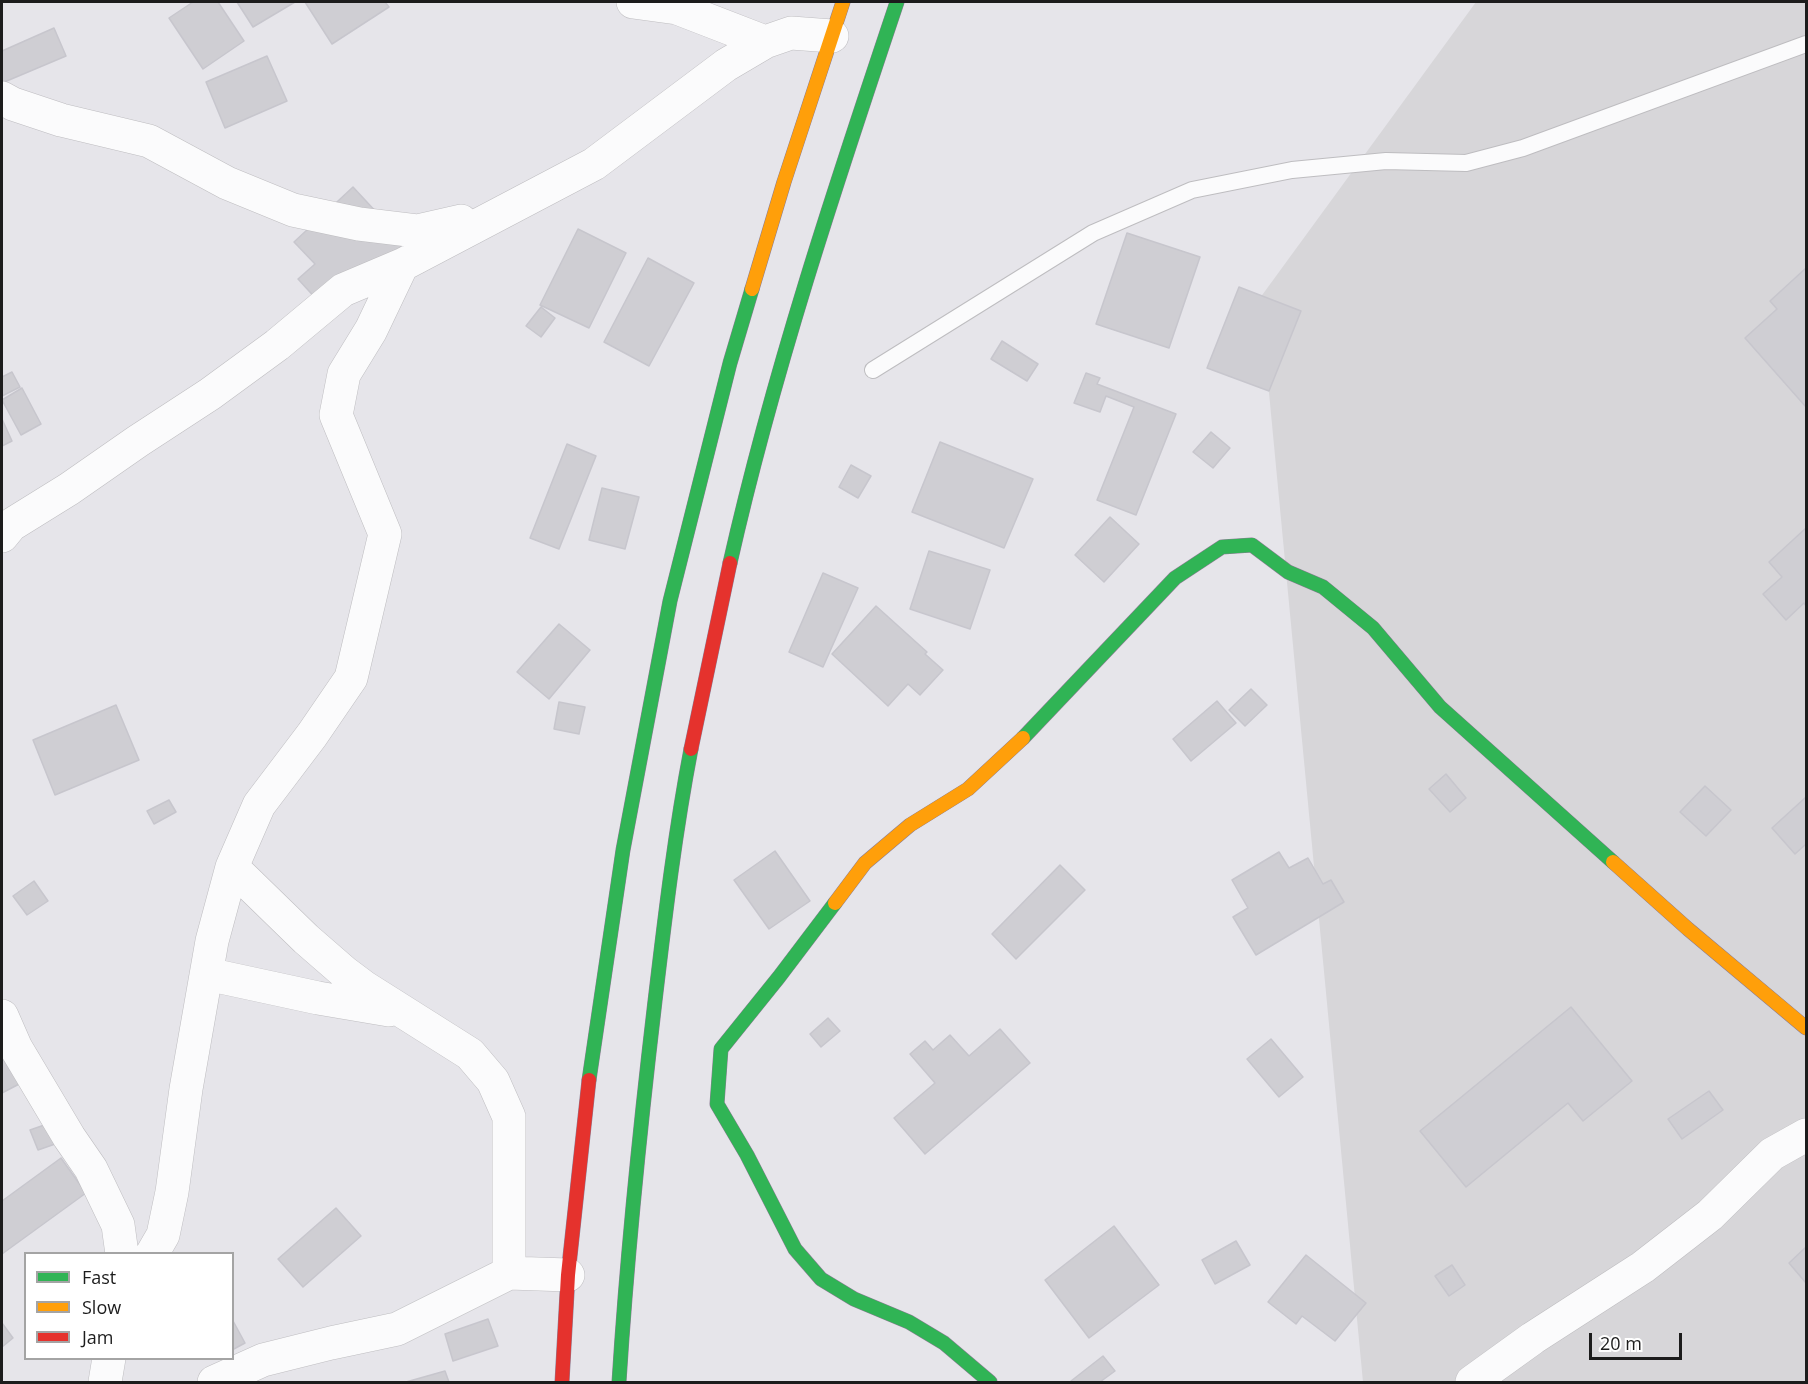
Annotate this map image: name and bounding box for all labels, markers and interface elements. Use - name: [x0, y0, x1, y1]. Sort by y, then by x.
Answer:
- legend: [24, 1252, 234, 1360]
- text: Fast: [82, 1265, 116, 1289]
- text: Slow: [82, 1295, 121, 1319]
- scale bar: [1592, 1321, 1685, 1359]
- text: Jam: [82, 1325, 114, 1349]
- text: 20 m: [1600, 1331, 1642, 1355]

